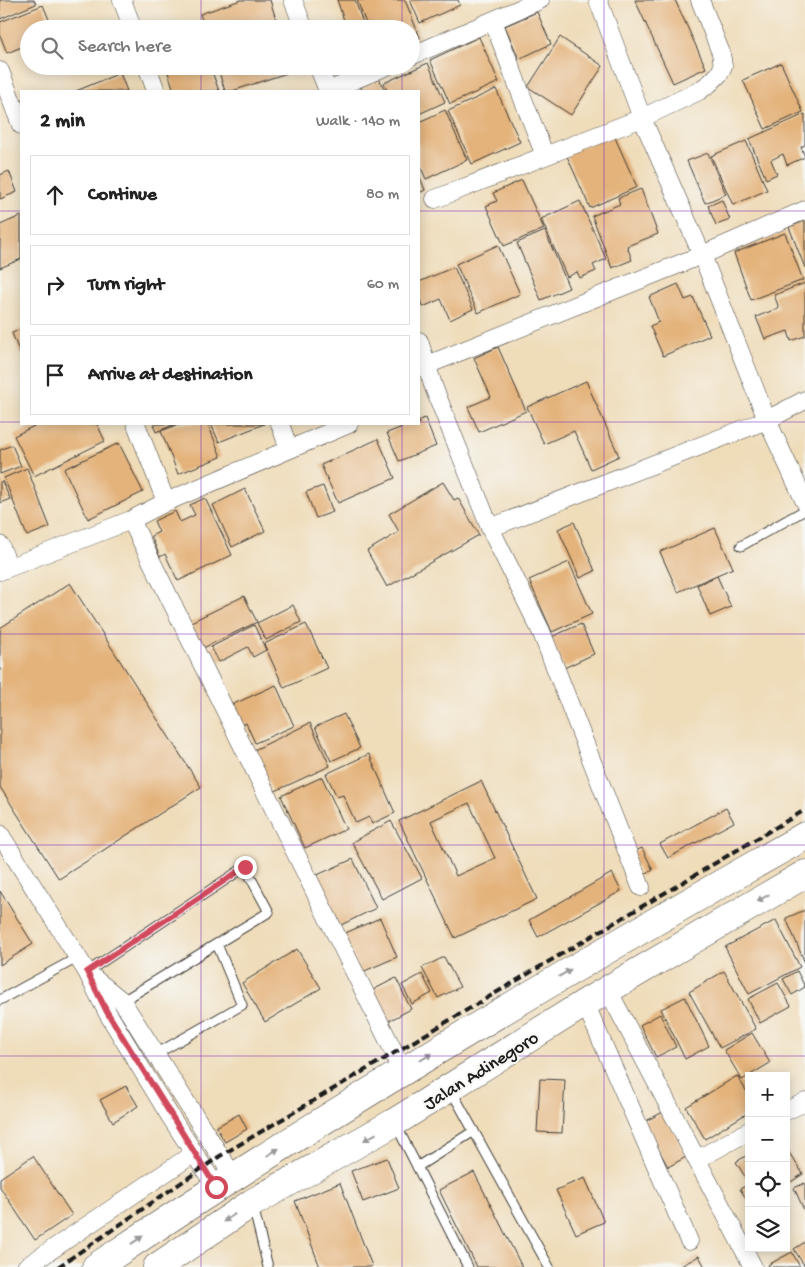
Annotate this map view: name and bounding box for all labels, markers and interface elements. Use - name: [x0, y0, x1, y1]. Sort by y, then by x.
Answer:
- search box: [20, 20, 420, 75]
- icon: search: [38, 34, 66, 62]
- text: Search here: [78, 36, 172, 59]
- text: 2 min: [40, 110, 85, 135]
- text: Walk · 140 m: [316, 113, 400, 132]
- icon: ahead: [41, 181, 69, 209]
- text: Continue: [88, 184, 157, 207]
- text: 80 m: [366, 186, 399, 205]
- icon: right: [41, 271, 69, 299]
- text: Turn right: [88, 274, 164, 297]
- text: 60 m: [367, 276, 399, 295]
- icon: arrive: [41, 361, 69, 389]
- text: Arrive at destination: [88, 364, 252, 387]
- route end: [234, 856, 257, 879]
- one-way arrow: [756, 894, 769, 903]
- one-way arrow: [559, 969, 572, 978]
- street label: Jalan Adinegoro: [420, 1027, 544, 1117]
- one-way arrow: [420, 1052, 433, 1062]
- map controls: [745, 1072, 790, 1252]
- button: +: [745, 1072, 790, 1117]
- button: −: [745, 1117, 790, 1162]
- one-way arrow: [363, 1132, 376, 1141]
- one-way arrow: [267, 1147, 280, 1156]
- button: locate: [745, 1162, 790, 1207]
- route start: [205, 1176, 228, 1199]
- button: layers: [745, 1207, 790, 1252]
- one-way arrow: [223, 1213, 236, 1223]
- one-way arrow: [130, 1235, 143, 1245]

